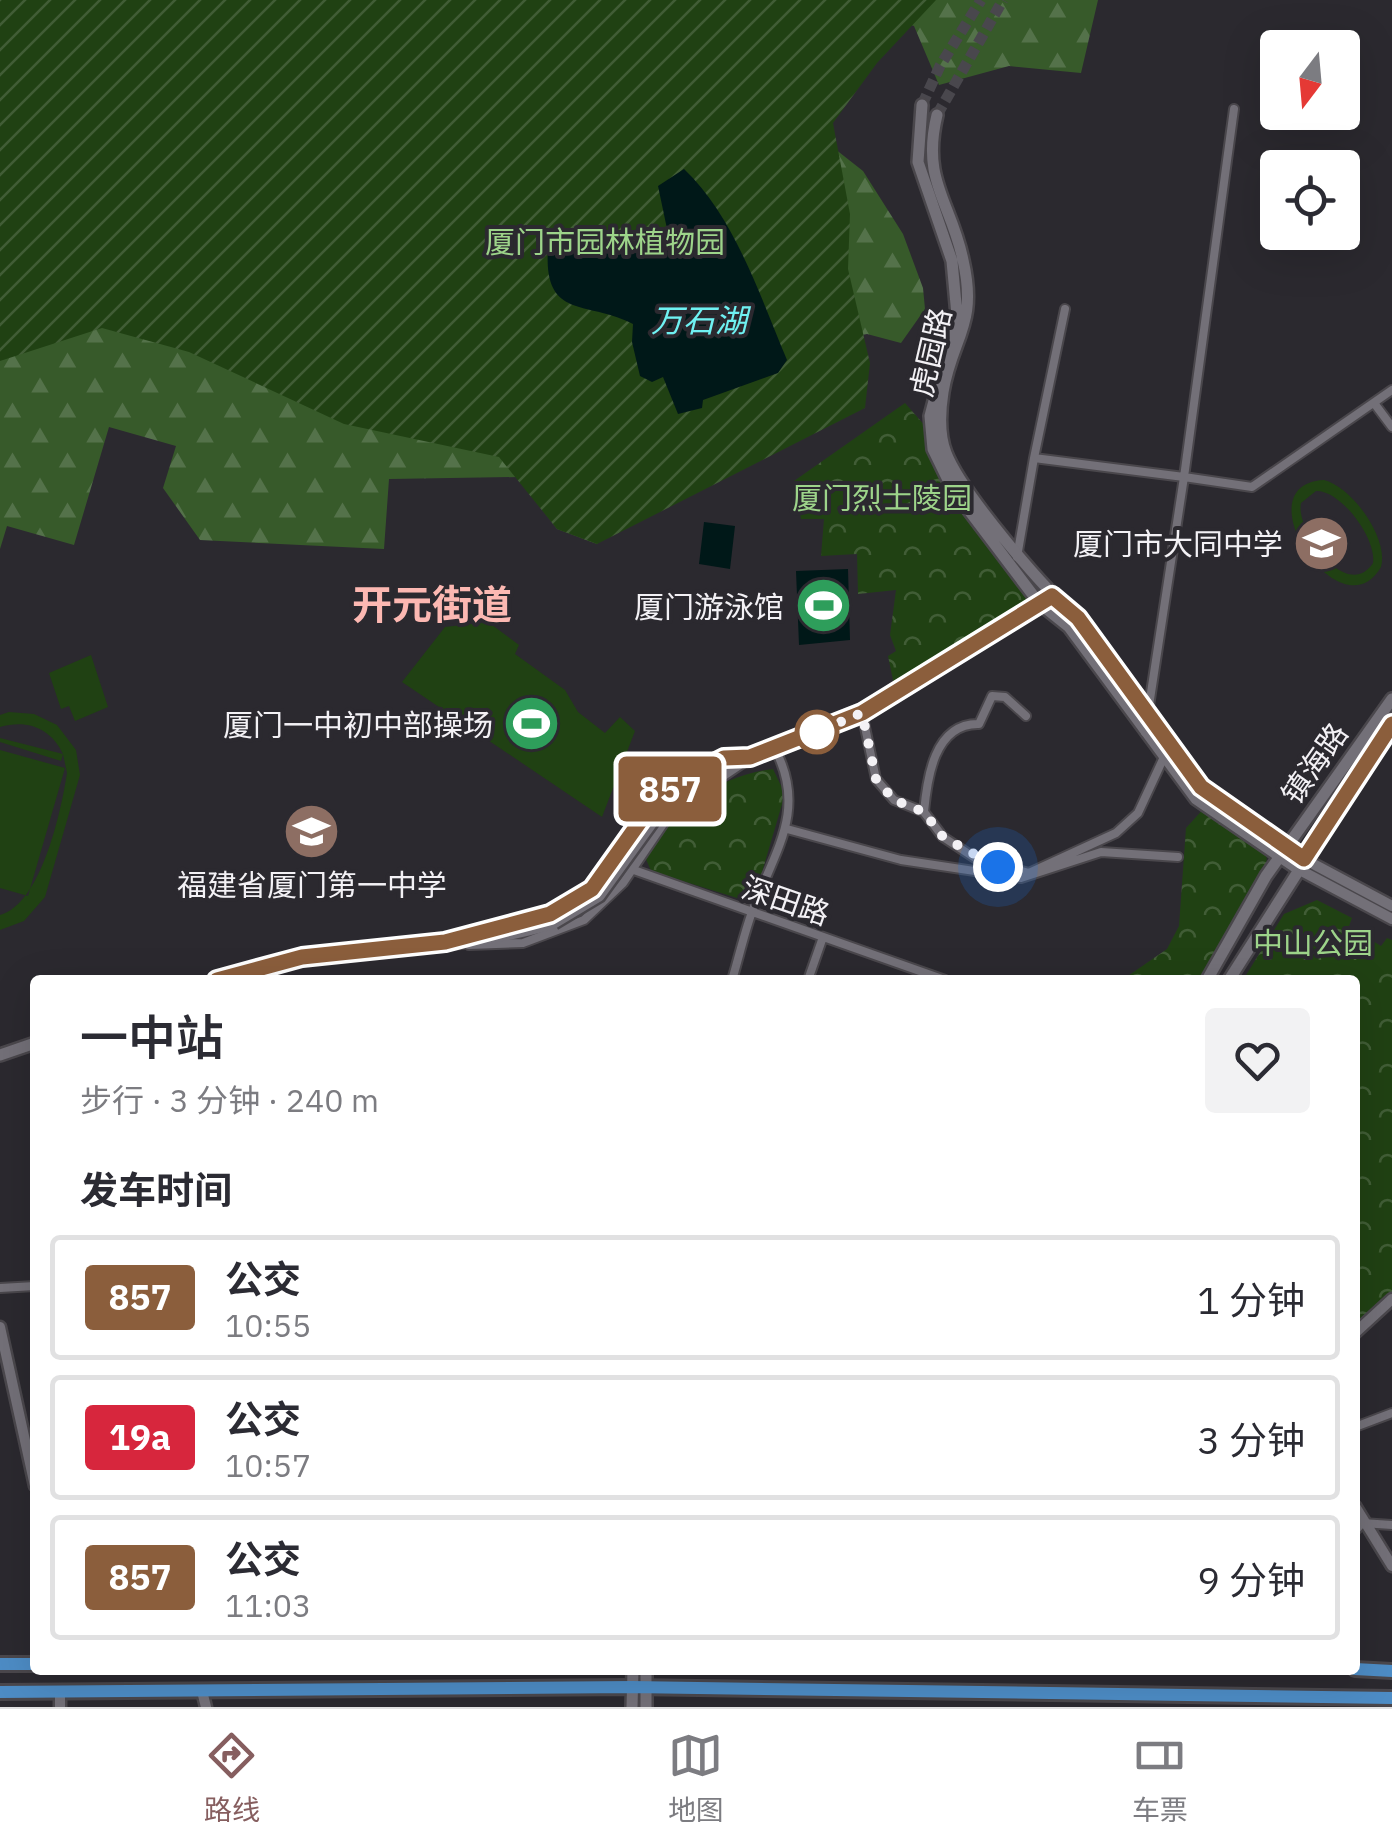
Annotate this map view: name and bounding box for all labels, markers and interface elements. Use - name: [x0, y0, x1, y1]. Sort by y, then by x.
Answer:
- north arrow: [1260, 30, 1360, 130]
- map controls: [1260, 30, 1360, 250]
- button: locate: [1260, 150, 1360, 250]
- park label: 厦门市园林植物园: [485, 222, 725, 261]
- water label: 万石湖: [651, 299, 752, 341]
- street label: 虎园路: [901, 304, 959, 400]
- park label: 厦门烈士陵园: [792, 478, 972, 517]
- school or university icon: 厦门市大同中学: [1292, 513, 1352, 573]
- place label: 厦门市大同中学: [1073, 524, 1283, 563]
- sports icon: 厦门游泳馆: [793, 576, 853, 636]
- district label: 开元街道: [352, 578, 512, 630]
- place label: 厦门游泳馆: [634, 587, 784, 626]
- sports icon: 厦门一中初中部操场: [502, 694, 562, 754]
- place label: 厦门一中初中部操场: [223, 705, 493, 744]
- unlabelled marker: [796, 711, 838, 753]
- street label: 镇海路: [1272, 715, 1356, 811]
- line badge: 857: [612, 756, 728, 822]
- text: 857: [638, 766, 702, 812]
- school or university icon: 福建省厦门第一中学: [282, 801, 342, 861]
- your location: [973, 842, 1023, 892]
- place label: 福建省厦门第一中学: [177, 865, 447, 904]
- street label: 深田路: [737, 867, 835, 933]
- park label: 中山公园: [1253, 923, 1373, 962]
- text: 一中站: [80, 1006, 224, 1068]
- button: heart: [1205, 1008, 1310, 1113]
- text: 步行 · 3 分钟 · 240 m: [80, 1079, 379, 1121]
- text: 发车时间: [80, 1165, 232, 1214]
- text: 公交: [225, 1254, 301, 1303]
- text: 857: [108, 1274, 172, 1320]
- text: 1 分钟: [1197, 1275, 1305, 1324]
- text: 10:55: [225, 1304, 311, 1346]
- text: 公交: [225, 1394, 301, 1443]
- text: 19a: [109, 1414, 171, 1460]
- text: 3 分钟: [1197, 1415, 1305, 1464]
- text: 10:57: [225, 1444, 311, 1486]
- text: 公交: [225, 1534, 301, 1583]
- text: 857: [108, 1554, 172, 1600]
- text: 9 分钟: [1197, 1555, 1305, 1604]
- text: 11:03: [225, 1584, 311, 1626]
- tab: 路线: [204, 1728, 260, 1828]
- tab: 地图: [668, 1728, 724, 1828]
- tab: 车票: [1132, 1728, 1188, 1828]

